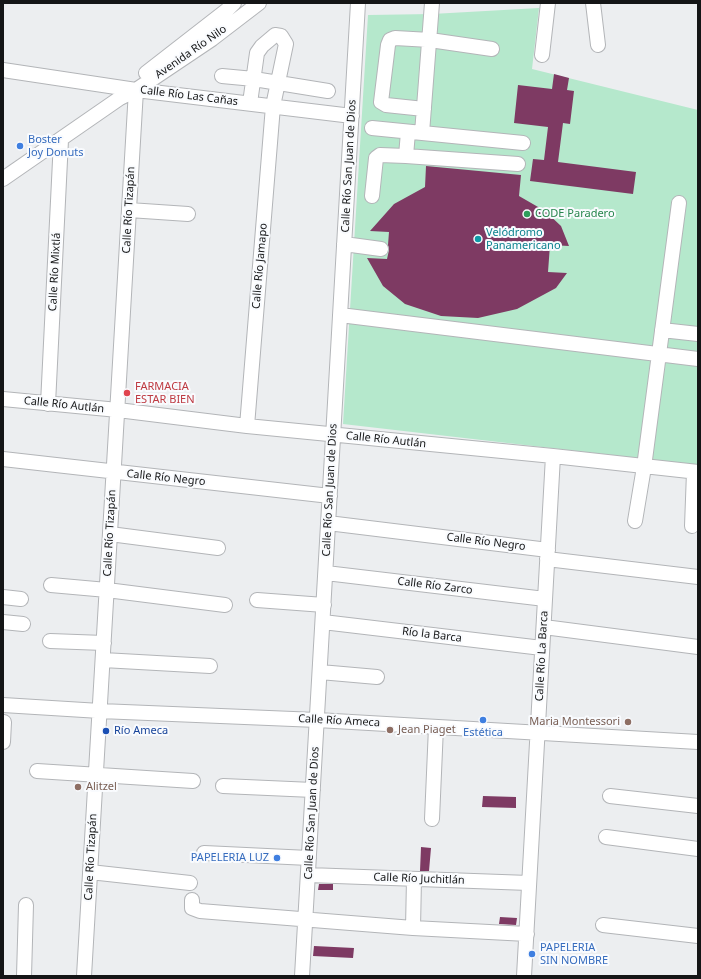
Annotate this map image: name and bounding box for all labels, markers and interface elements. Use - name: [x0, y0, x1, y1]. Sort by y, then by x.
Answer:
- street label: Avenida Río Nilo: [153, 22, 229, 82]
- street label: Calle Río Las Cañas: [139, 83, 239, 109]
- street label: Calle Río San Juan de Dios: [339, 99, 359, 233]
- place label: Boster Joy Donuts: [28, 133, 83, 159]
- marker: Boster Joy Donuts: [15, 141, 25, 151]
- street label: Calle Río Tizapán: [120, 166, 138, 254]
- place label: CODE Paradero: [535, 207, 615, 221]
- marker: CODE Paradero: [522, 209, 532, 219]
- street label: Calle Río Jamapo: [250, 223, 270, 309]
- place label: Velódromo Panamericano: [486, 226, 561, 252]
- street label: Calle Río Mixtlá: [46, 232, 64, 312]
- marker: Velódromo Panamericano: [473, 234, 483, 244]
- place label: FARMACIA ESTAR BIEN: [135, 380, 195, 406]
- marker: FARMACIA ESTAR BIEN: [122, 388, 132, 398]
- street label: Calle Río Autlán: [23, 394, 105, 416]
- street label: Calle Río San Juan de Dios: [320, 423, 340, 557]
- street label: Calle Río Autlán: [345, 429, 427, 451]
- street label: Calle Río Negro: [126, 467, 206, 489]
- street label: Calle Río Tizapán: [101, 489, 119, 577]
- street label: Calle Río Negro: [446, 531, 526, 553]
- street label: Calle Río Zarco: [397, 575, 473, 597]
- street label: Calle Río La Barca: [533, 610, 551, 702]
- street label: Río la Barca: [401, 625, 463, 645]
- street label: Calle Río Ameca: [298, 712, 380, 730]
- marker: Estética: [478, 715, 488, 725]
- place label: Maria Montessori: [529, 715, 620, 729]
- marker: Maria Montessori: [623, 717, 633, 727]
- place label: Jean Piaget: [398, 723, 456, 737]
- place label: Río Ameca: [114, 724, 168, 738]
- marker: Jean Piaget: [385, 725, 395, 735]
- marker: Río Ameca: [101, 726, 111, 736]
- place label: Estética: [463, 726, 503, 740]
- street label: Calle Río San Juan de Dios: [302, 746, 322, 880]
- place label: Alitzel: [86, 780, 117, 794]
- marker: Alitzel: [73, 782, 83, 792]
- street label: Calle Río Tizapán: [82, 813, 100, 901]
- place label: PAPELERIA LUZ: [191, 851, 269, 865]
- marker: PAPELERIA LUZ: [272, 853, 282, 863]
- street label: Calle Río Juchitlán: [373, 871, 465, 887]
- place label: PAPELERIA SIN NOMBRE: [540, 941, 608, 967]
- marker: PAPELERIA SIN NOMBRE: [527, 949, 537, 959]

